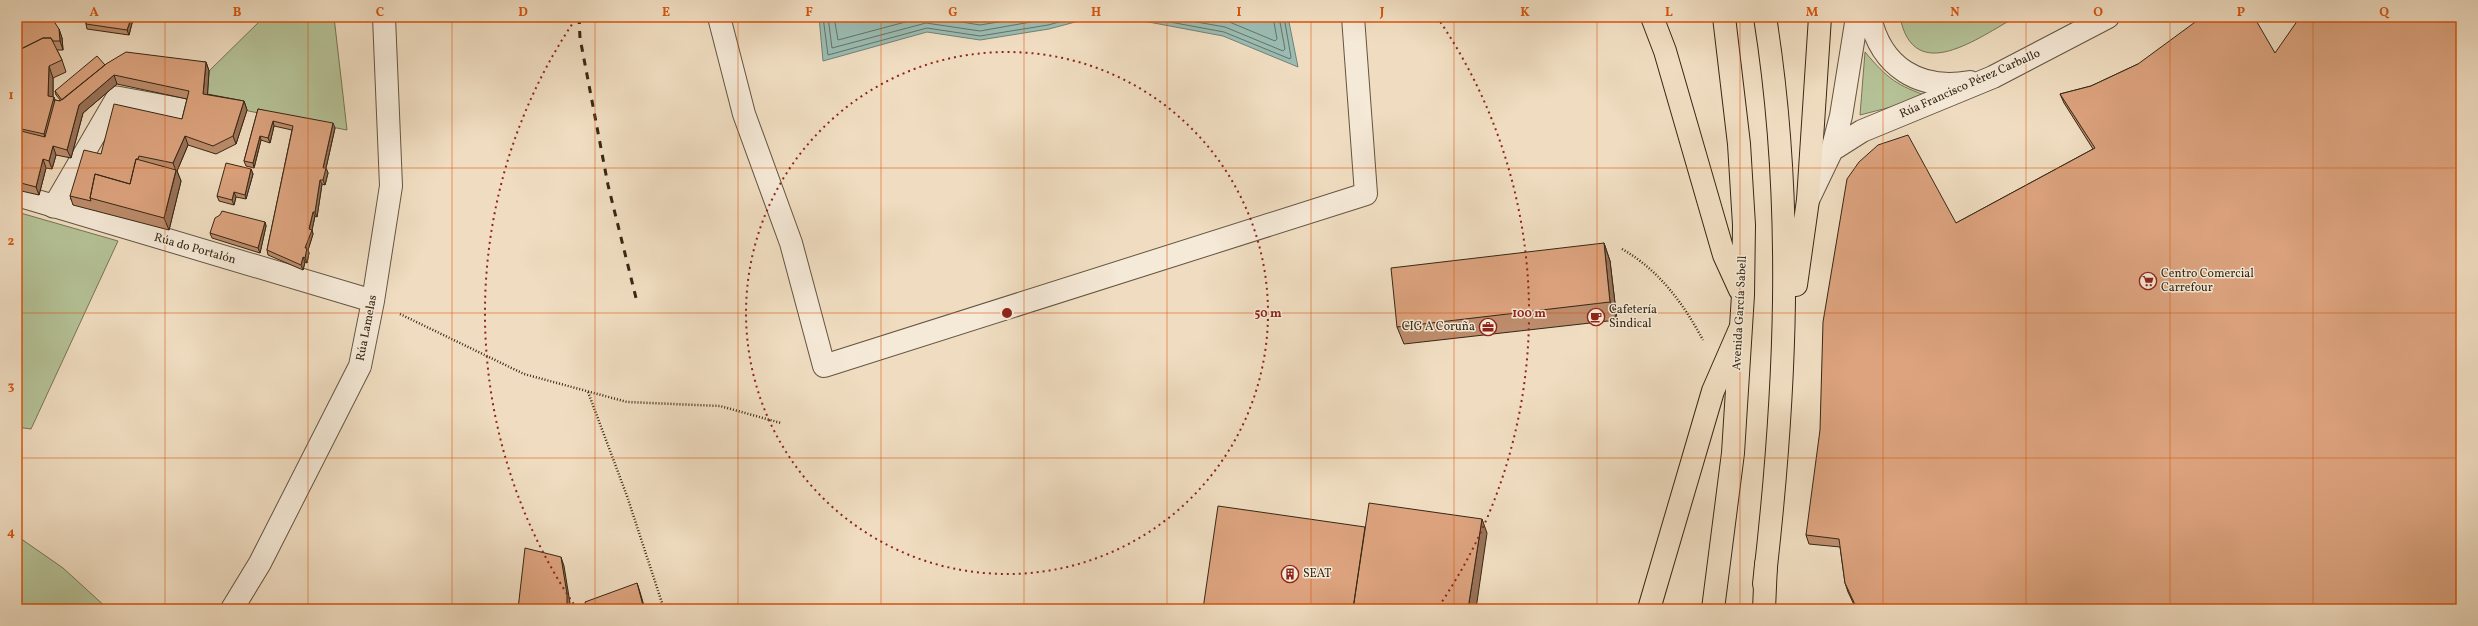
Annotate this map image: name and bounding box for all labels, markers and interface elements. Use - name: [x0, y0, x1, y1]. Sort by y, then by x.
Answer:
- text: A: [89, 4, 99, 22]
- text: B: [233, 4, 242, 22]
- text: C: [376, 4, 384, 22]
- text: D: [518, 4, 528, 22]
- text: E: [662, 4, 670, 22]
- text: F: [805, 4, 813, 22]
- text: G: [948, 4, 958, 22]
- text: H: [1091, 4, 1101, 22]
- text: I: [1237, 4, 1242, 22]
- text: J: [1379, 4, 1385, 22]
- text: K: [1520, 4, 1530, 22]
- text: L: [1665, 4, 1673, 22]
- text: M: [1806, 4, 1819, 22]
- text: N: [1950, 4, 1960, 22]
- text: O: [2093, 4, 2103, 22]
- text: P: [2237, 4, 2245, 22]
- text: Q: [2379, 4, 2390, 22]
- street label: Rúa Francisco Pérez Carballo: [1897, 46, 2043, 122]
- text: 1: [8, 87, 14, 105]
- street label: Rúa do Portalón: [152, 230, 238, 268]
- text: 2: [8, 233, 15, 251]
- street label: Avenida García Sabell: [1729, 255, 1751, 371]
- place label: Centro Comercial Carrefour: [2161, 266, 2254, 296]
- supermarket icon: Centro Comercial Carrefour: [2138, 271, 2158, 291]
- street label: Rúa Lamelas: [353, 294, 381, 362]
- place label: Cafetería Sindical: [1609, 302, 1657, 332]
- centre of rings: [1000, 306, 1014, 320]
- text: 50 m: [1254, 306, 1282, 322]
- text: 100 m: [1512, 306, 1546, 322]
- cafe icon: Cafetería Sindical: [1586, 307, 1606, 327]
- office icon: CIG A Coruña: [1478, 317, 1498, 337]
- place label: CIG A Coruña: [1402, 319, 1475, 335]
- text: 3: [8, 378, 15, 396]
- text: 4: [7, 524, 15, 542]
- building icon: SEAT: [1280, 564, 1300, 584]
- place label: SEAT: [1303, 566, 1331, 582]

